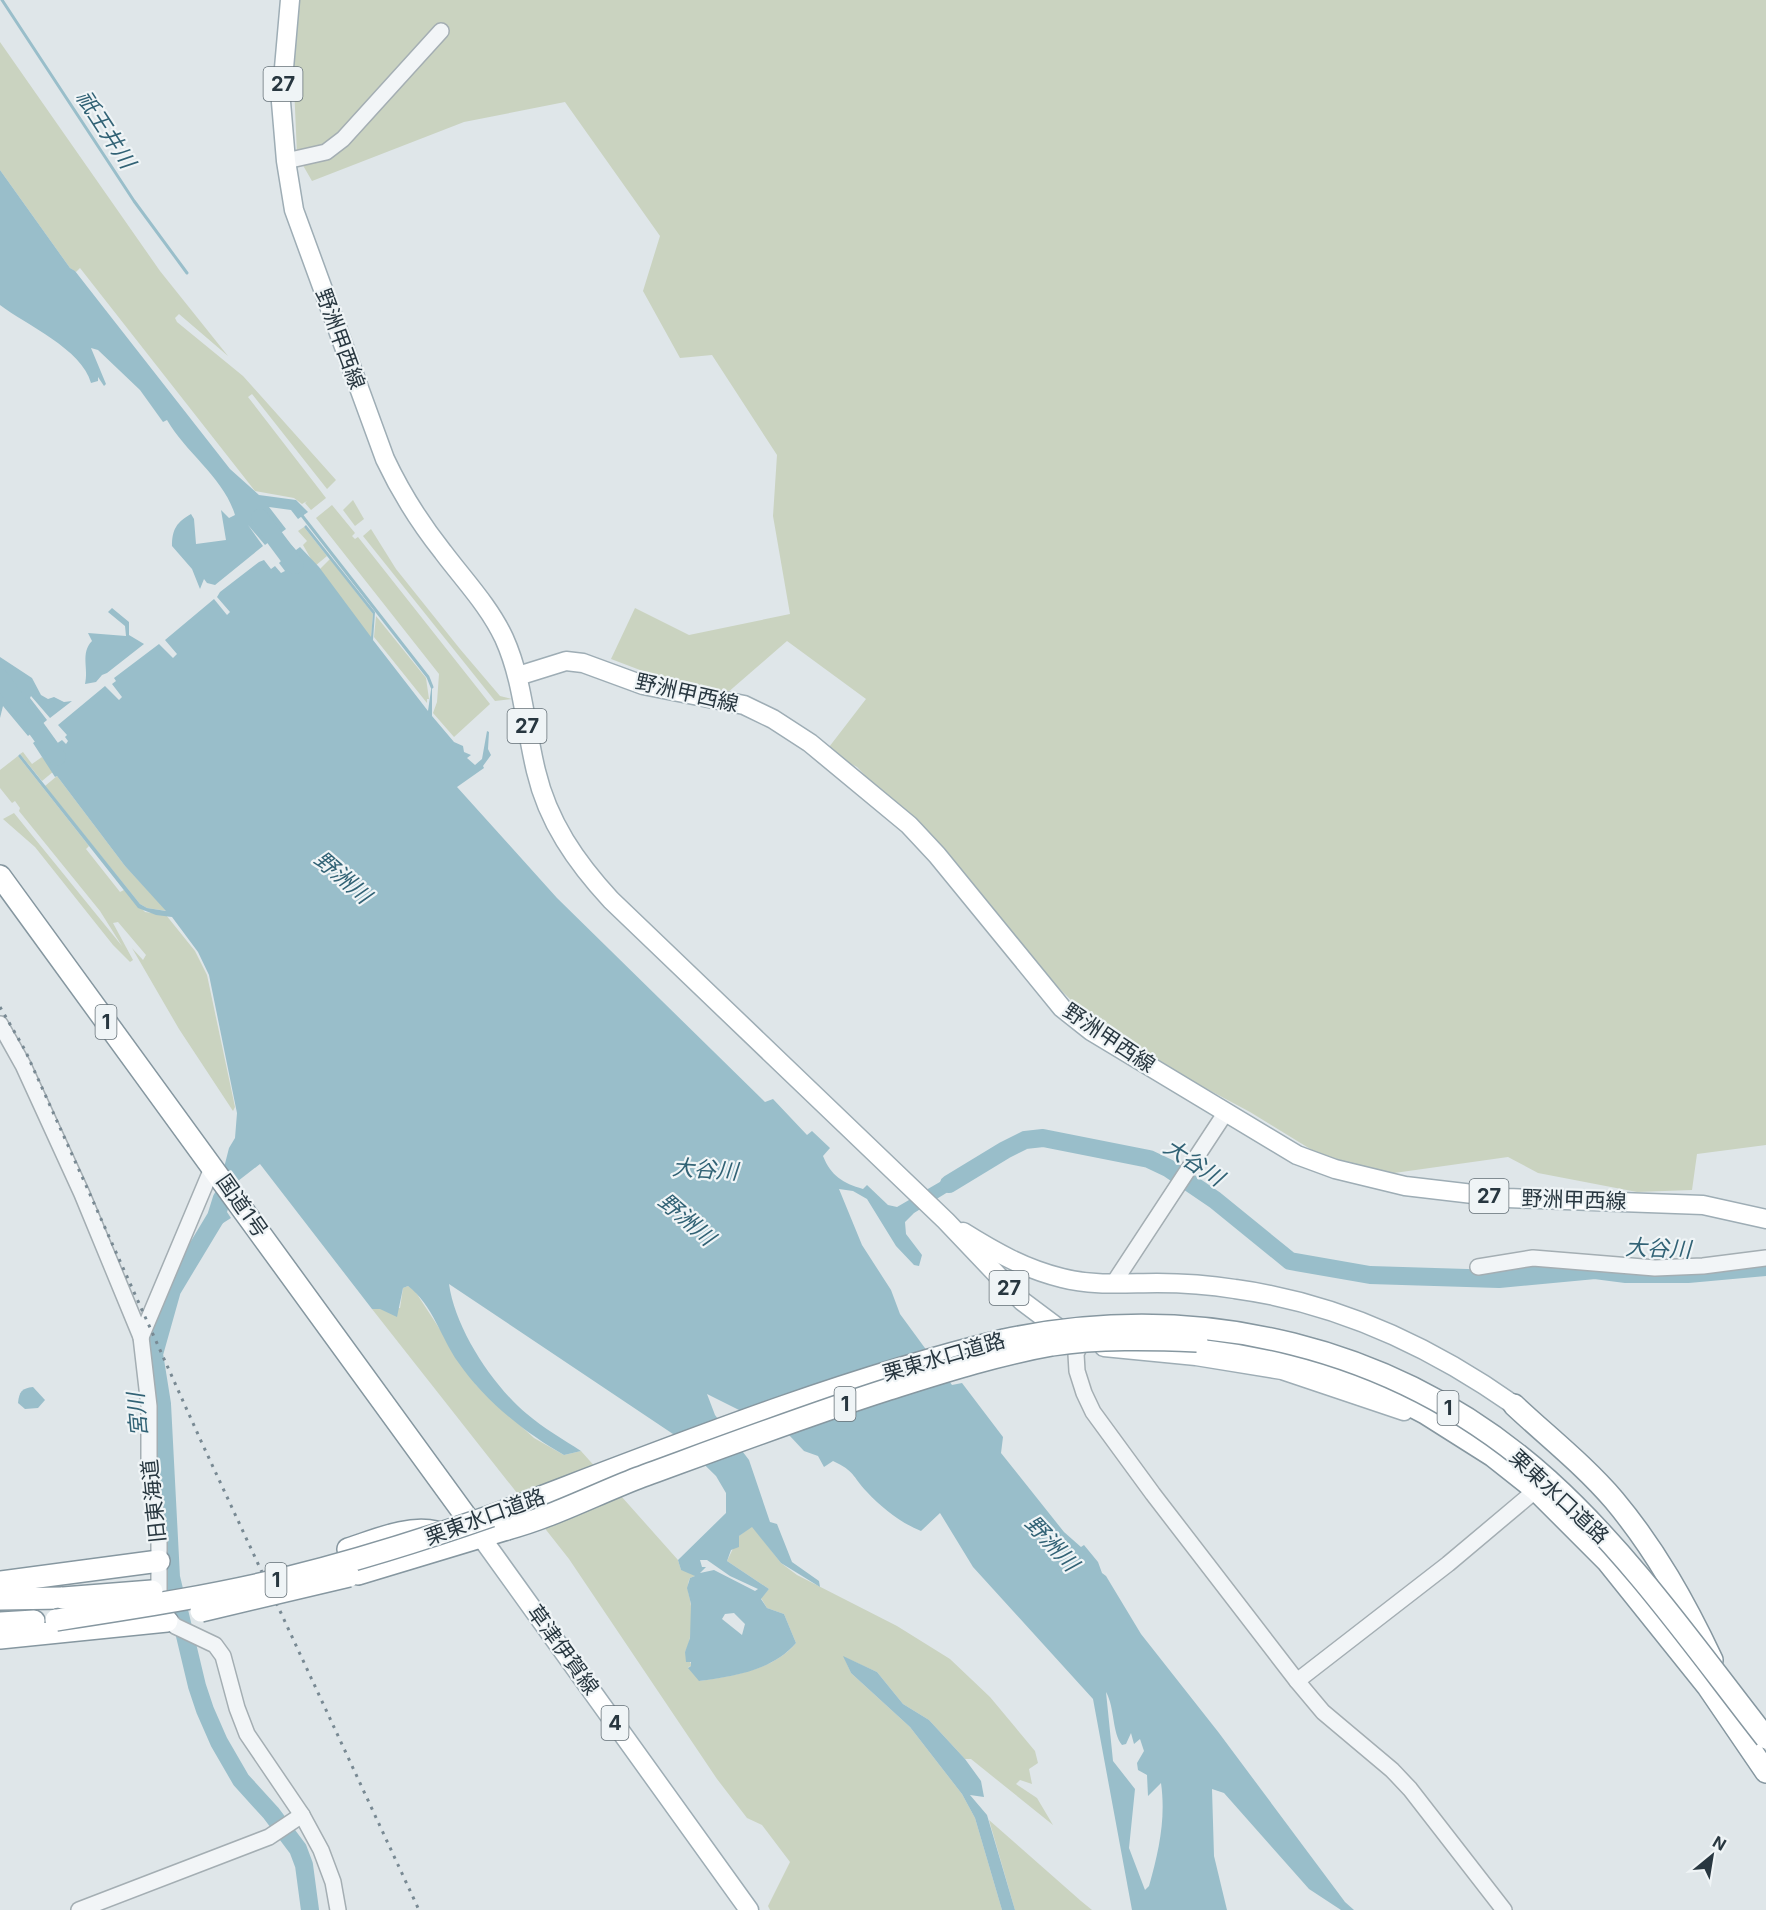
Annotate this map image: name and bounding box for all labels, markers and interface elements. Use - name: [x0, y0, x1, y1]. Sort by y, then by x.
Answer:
- road number: 27: [264, 67, 302, 101]
- water label: 祇王井川: [71, 85, 142, 175]
- street label: 野洲甲西線: [311, 285, 370, 392]
- street label: 野洲甲西線: [633, 669, 741, 717]
- road number: 27: [508, 709, 546, 743]
- water label: 野洲川: [310, 846, 378, 910]
- street label: 野洲甲西線: [1059, 998, 1160, 1077]
- road number: 1: [96, 1005, 116, 1039]
- water label: 大谷川: [1159, 1133, 1230, 1192]
- water label: 大谷川: [671, 1154, 741, 1184]
- street label: 国道1号: [212, 1169, 273, 1242]
- road number: 27: [1470, 1179, 1508, 1213]
- street label: 野洲甲西線: [1521, 1185, 1627, 1214]
- water label: 野洲川: [654, 1188, 722, 1252]
- water label: 大谷川: [1625, 1234, 1693, 1262]
- road number: 27: [990, 1271, 1028, 1305]
- street label: 栗東水口道路: [880, 1327, 1008, 1386]
- road number: 1: [834, 1387, 856, 1421]
- water label: 宮川: [122, 1390, 152, 1438]
- road number: 1: [1438, 1391, 1458, 1425]
- street label: 栗東水口道路: [1505, 1445, 1614, 1549]
- street label: 旧東海道: [137, 1458, 170, 1544]
- street label: 栗東水口道路: [421, 1483, 548, 1550]
- water label: 野洲川: [1020, 1510, 1085, 1577]
- road number: 1: [266, 1563, 286, 1597]
- street label: 草津伊賀線: [522, 1600, 604, 1700]
- road number: 4: [602, 1706, 628, 1740]
- north arrow: [1682, 1826, 1742, 1886]
- text: N: [1709, 1831, 1730, 1855]

